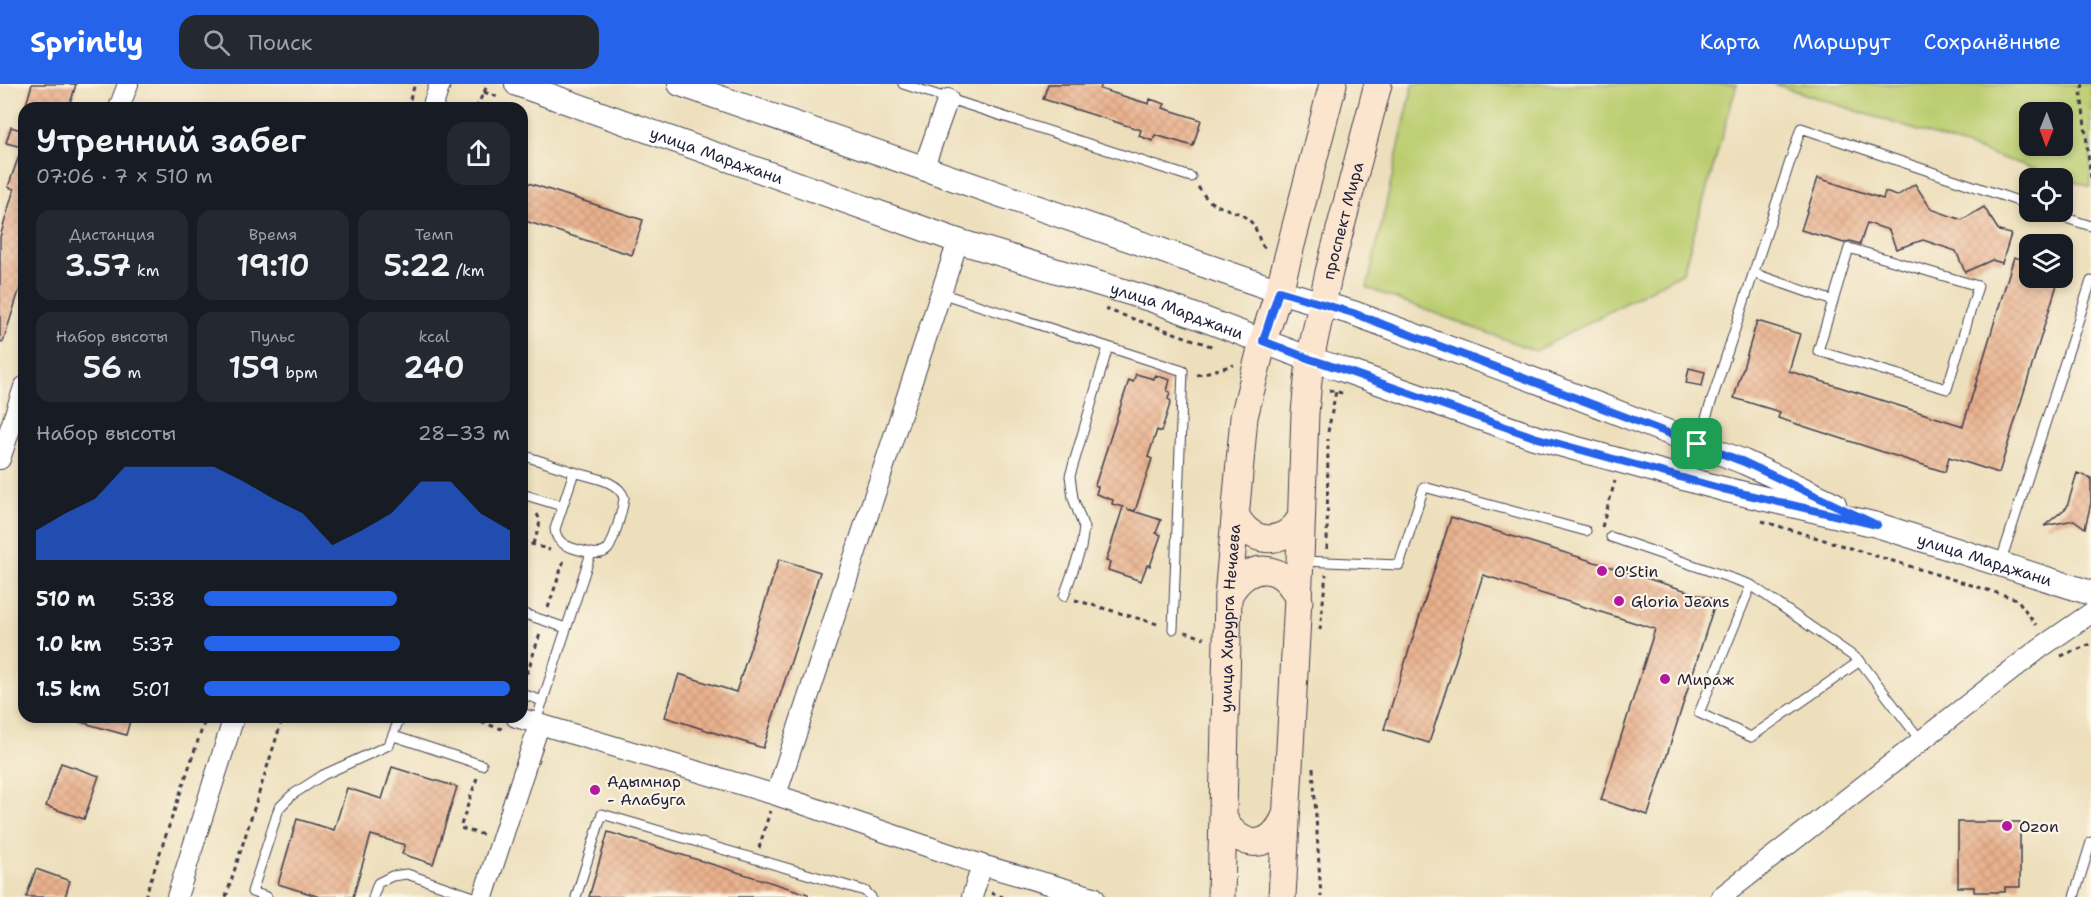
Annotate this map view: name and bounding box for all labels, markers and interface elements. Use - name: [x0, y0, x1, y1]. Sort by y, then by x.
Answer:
- search box: [179, 15, 599, 69]
- text: Sprintly: [30, 23, 143, 61]
- icon: search: [200, 26, 233, 59]
- text: Поиск: [248, 28, 312, 57]
- text: Карта: [1700, 28, 1760, 56]
- text: Маршрут: [1793, 28, 1891, 56]
- text: Сохранённые: [1924, 28, 2061, 56]
- north arrow: [2019, 102, 2073, 156]
- map controls: [2019, 102, 2073, 288]
- text: Утренний забег: [36, 118, 306, 163]
- button: share: [447, 122, 510, 185]
- street label: улица Марджани: [647, 122, 786, 189]
- street label: проспект Мира: [1318, 159, 1368, 281]
- text: 07:06 · 7 × 510 m: [36, 163, 213, 189]
- button: locate: [2019, 168, 2073, 222]
- text: Дистанция: [69, 224, 155, 245]
- text: Время: [249, 224, 297, 245]
- text: Темп: [415, 224, 453, 245]
- button: layers: [2019, 234, 2073, 288]
- text: 3.57: [65, 245, 131, 286]
- text: 19:10: [236, 245, 310, 286]
- text: 5:22: [383, 245, 451, 286]
- text: km: [131, 260, 159, 281]
- text: /km: [451, 260, 485, 281]
- street label: улица Марджани: [1108, 278, 1247, 344]
- text: Набор высоты: [56, 326, 168, 347]
- text: Пульс: [251, 326, 295, 347]
- text: kcal: [418, 326, 450, 347]
- text: 56: [83, 347, 122, 388]
- text: 159: [228, 347, 280, 388]
- text: 240: [403, 347, 465, 388]
- text: m: [122, 362, 141, 383]
- text: bpm: [280, 362, 318, 383]
- pin: [1671, 418, 1722, 469]
- text: Набор высоты: [36, 420, 176, 446]
- text: 28–33 m: [418, 420, 510, 446]
- icon: arrive: [1680, 427, 1713, 460]
- street label: улица Хирурга Нечаева: [1215, 523, 1245, 713]
- street label: улица Марджани: [1915, 529, 2054, 591]
- place label: O'Stin: [1614, 561, 1659, 582]
- marker: O'Stin: [1595, 564, 1609, 578]
- text: 510 m: [36, 586, 95, 612]
- text: 5:38: [132, 586, 175, 612]
- place label: Gloria Jeans: [1631, 591, 1730, 612]
- marker: Gloria Jeans: [1612, 594, 1626, 608]
- text: 1.0 km: [36, 631, 101, 657]
- text: 5:37: [132, 631, 174, 657]
- place label: Мираж: [1677, 669, 1734, 690]
- marker: Мираж: [1658, 672, 1672, 686]
- text: 1.5 km: [36, 676, 100, 702]
- text: 5:01: [132, 676, 170, 702]
- place label: Адымнар - Алабуга: [607, 771, 685, 810]
- marker: Адымнар - Алабуга: [588, 783, 602, 797]
- place label: Ozon: [2019, 816, 2059, 837]
- marker: Ozon: [2000, 819, 2014, 833]

